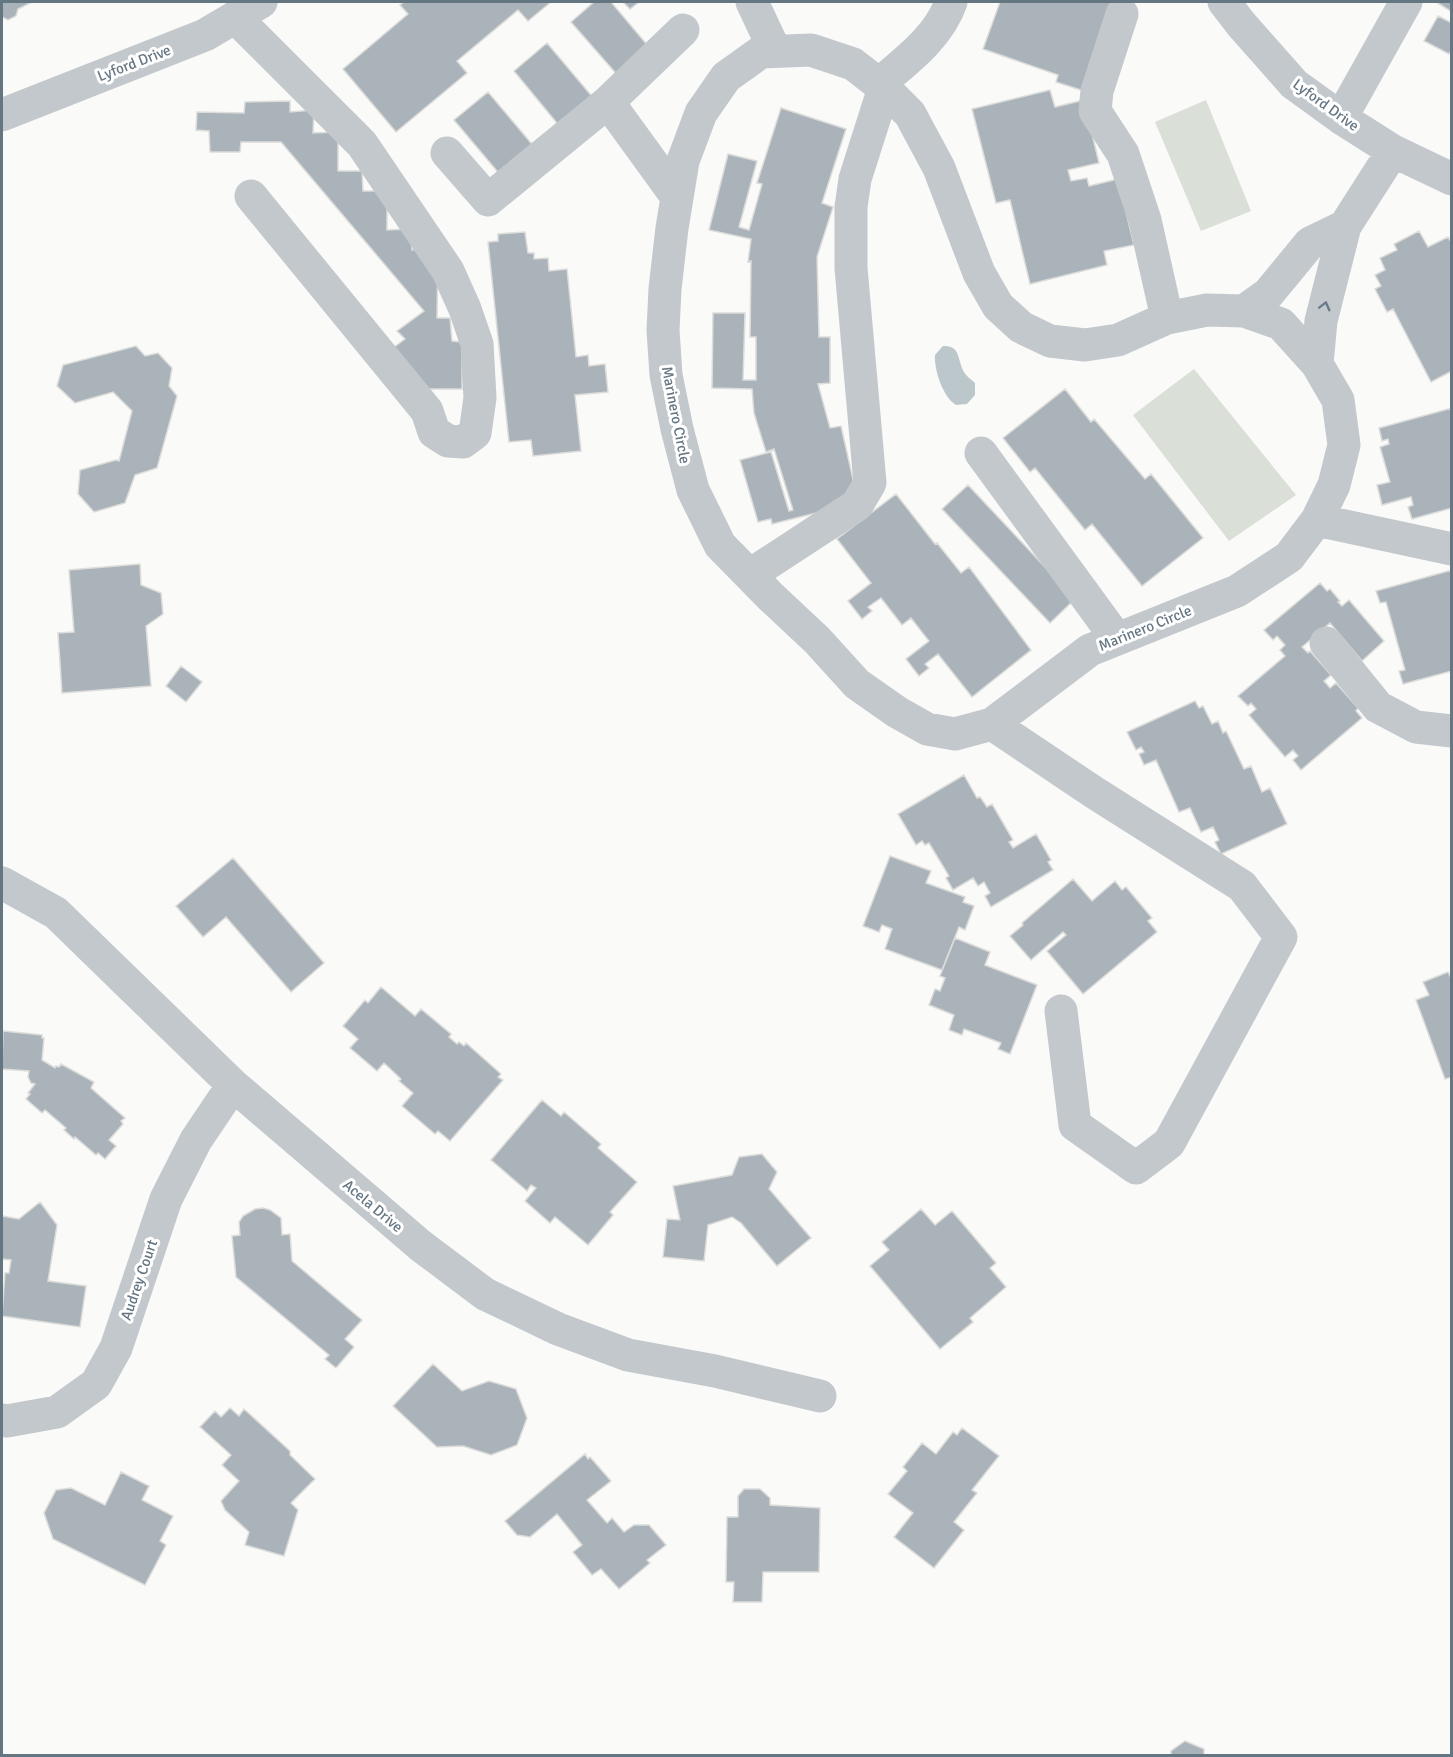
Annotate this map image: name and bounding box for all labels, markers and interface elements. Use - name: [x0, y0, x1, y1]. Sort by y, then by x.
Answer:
- street label: Lyford Drive: [95, 41, 173, 85]
- street label: Lyford Drive: [1289, 75, 1363, 135]
- one-way arrow: [1317, 301, 1330, 311]
- street label: Marinero Circle: [658, 365, 694, 465]
- street label: Marinero Circle: [1096, 601, 1194, 655]
- street label: Acela Drive: [339, 1176, 407, 1236]
- street label: Audrey Court: [117, 1237, 161, 1323]

